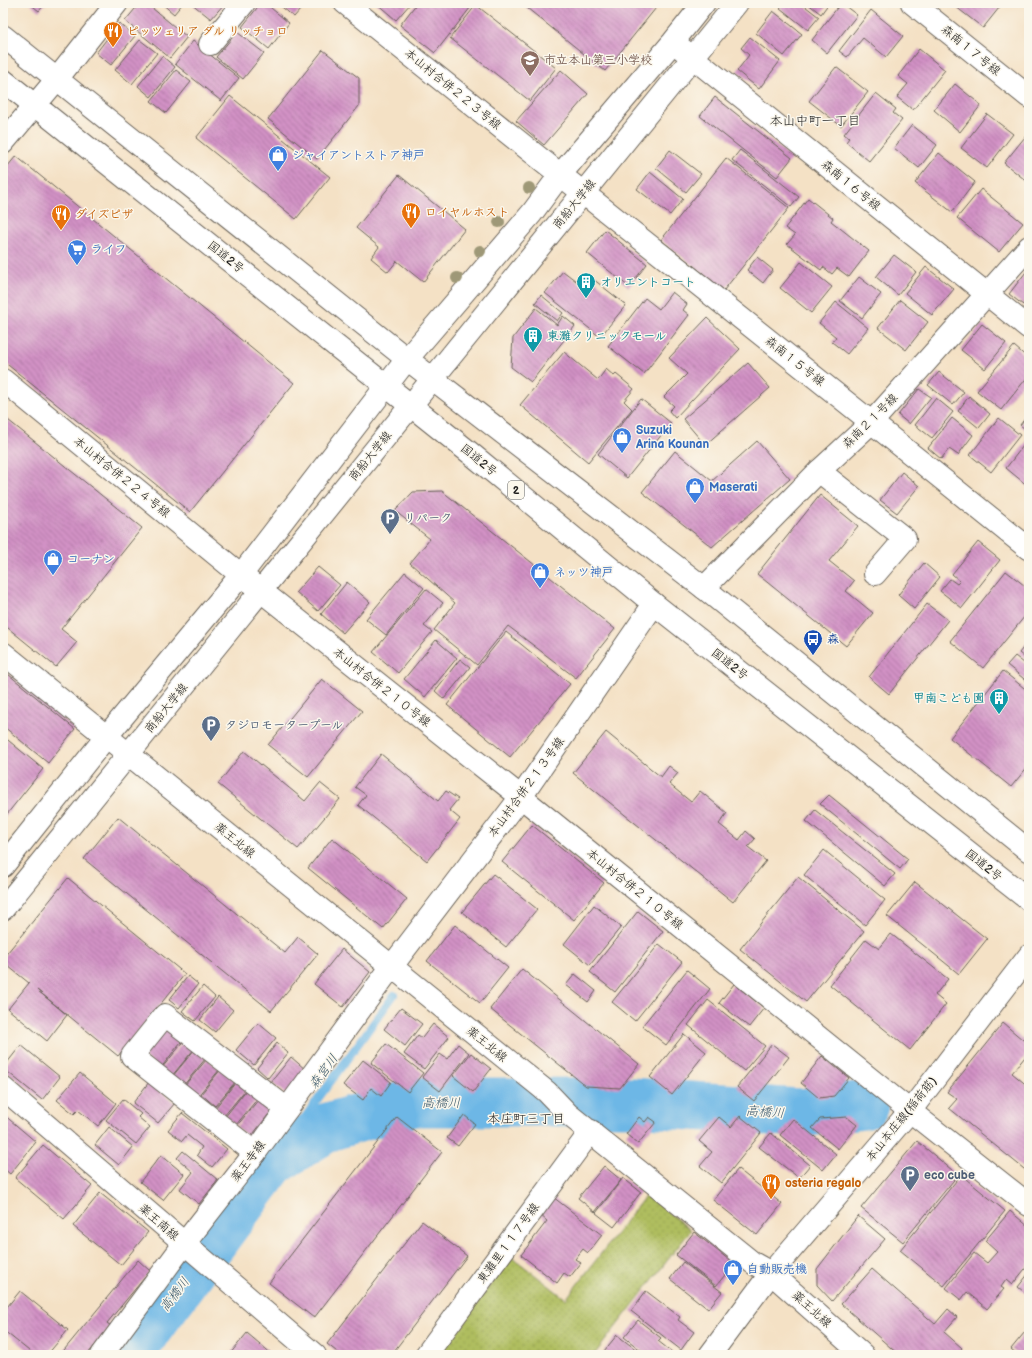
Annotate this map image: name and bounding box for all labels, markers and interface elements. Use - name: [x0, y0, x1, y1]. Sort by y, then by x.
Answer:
- restaurant icon: ピッツェリア ダル リッチョロ: [102, 20, 124, 48]
- street label: 森南１７号線: [938, 22, 1003, 79]
- place label: ピッツェリア ダル リッチョロ: [127, 24, 288, 39]
- street label: 本山村合併２２３号線: [401, 46, 504, 133]
- school or university icon: 市立本山第三小学校: [519, 49, 541, 77]
- place label: 市立本山第三小学校: [544, 53, 652, 68]
- district label: 本山中町一丁目: [769, 113, 861, 129]
- shop icon: ジャイアントストア神戸: [267, 144, 289, 172]
- place label: ジャイアントストア神戸: [292, 148, 425, 163]
- street label: 森南１６号線: [818, 157, 883, 214]
- street label: 商船大学線: [550, 176, 599, 232]
- restaurant icon: ロイヤルホスト: [400, 201, 422, 229]
- restaurant icon: ダイズピザ: [50, 203, 72, 231]
- place label: ロイヤルホスト: [425, 205, 510, 220]
- place label: ダイズピザ: [75, 207, 133, 222]
- supermarket icon: ライフ: [66, 238, 88, 266]
- street label: 国道2号: [204, 238, 247, 277]
- place label: ライフ: [91, 242, 127, 257]
- building icon: オリエントコート: [575, 271, 597, 299]
- place label: オリエントコート: [600, 275, 696, 290]
- building icon: 東灘クリニックモール: [522, 325, 544, 353]
- place label: 東灘クリニックモール: [547, 329, 667, 344]
- street label: 森南１５号線: [762, 333, 828, 389]
- street label: 森南２１号線: [840, 391, 901, 452]
- place label: Suzuki Arina Kounan: [635, 423, 709, 452]
- shop icon: Suzuki Arina Kounan: [611, 426, 633, 454]
- street label: 商船大学線: [346, 428, 395, 484]
- street label: 本山村合併２２４号線: [70, 434, 173, 521]
- street label: 国道2号: [457, 441, 500, 480]
- shop icon: Maserati: [684, 476, 706, 504]
- place label: Maserati: [709, 480, 757, 495]
- road number: 2: [508, 481, 524, 499]
- parking icon: リパーク: [379, 507, 401, 535]
- place label: リパーク: [404, 511, 452, 526]
- shop icon: コーナン: [42, 548, 64, 576]
- place label: コーナン: [67, 552, 115, 567]
- shop icon: ネッツ神戸: [529, 561, 551, 589]
- place label: ネッツ神戸: [554, 565, 614, 580]
- bus stop icon: 森: [802, 628, 824, 656]
- place label: 森: [827, 632, 839, 647]
- street label: 本山村合併２１０号線: [330, 645, 434, 730]
- street label: 国道2号: [708, 645, 751, 684]
- street label: 商船大学線: [142, 680, 191, 736]
- building icon: 甲南こども園: [988, 687, 1010, 715]
- place label: 甲南こども園: [913, 691, 985, 706]
- parking icon: タジロモータープール: [200, 714, 222, 742]
- place label: タジロモータープール: [225, 718, 343, 733]
- street label: 本山村合併２１３号線: [485, 734, 568, 840]
- street label: 薬王北線: [211, 819, 258, 861]
- street label: 本山村合併２１０号線: [583, 846, 686, 933]
- street label: 国道2号: [962, 846, 1005, 885]
- street label: 薬王北線: [463, 1023, 510, 1065]
- water label: 森宮川: [306, 1051, 342, 1092]
- street label: 本山本庄線(稲荷筋): [863, 1074, 940, 1165]
- water label: 高橋川: [421, 1095, 461, 1111]
- water label: 高橋川: [745, 1103, 785, 1121]
- district label: 本庄町三丁目: [487, 1111, 565, 1127]
- street label: 薬王寺線: [228, 1138, 269, 1185]
- parking icon: eco cube: [899, 1164, 921, 1192]
- place label: eco cube: [924, 1168, 975, 1183]
- restaurant icon: osteria regalo: [760, 1172, 782, 1200]
- place label: osteria regalo: [785, 1176, 861, 1191]
- street label: 東灘里１１７号線: [474, 1200, 543, 1287]
- street label: 薬王南線: [136, 1201, 182, 1244]
- shop icon: 自動販売機: [722, 1258, 744, 1286]
- place label: 自動販売機: [747, 1262, 807, 1277]
- water label: 高橋川: [157, 1274, 193, 1315]
- street label: 薬王北線: [789, 1288, 835, 1331]

